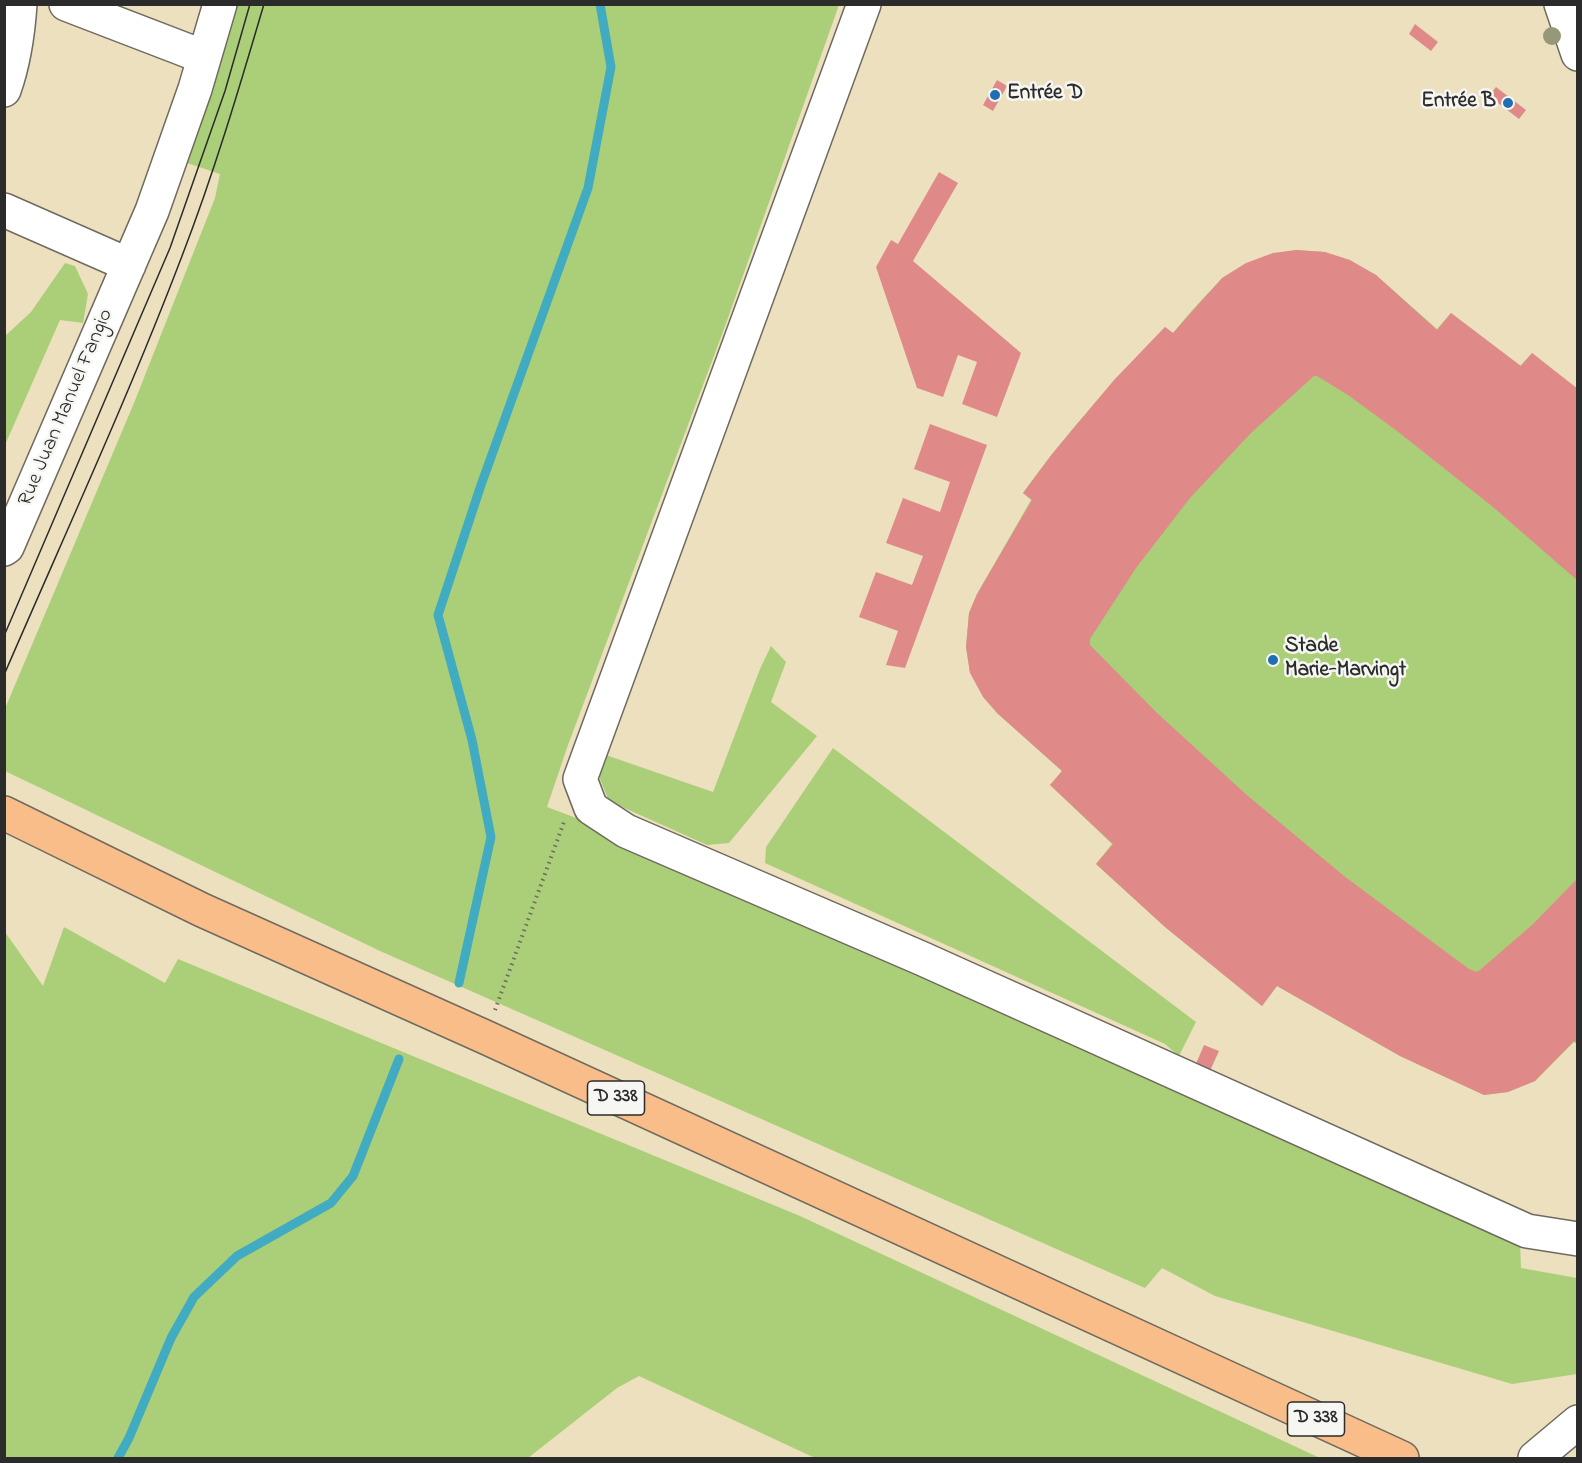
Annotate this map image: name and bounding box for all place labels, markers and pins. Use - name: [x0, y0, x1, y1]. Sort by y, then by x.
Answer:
- place label: Entrée D: [1007, 82, 1083, 108]
- marker: Entrée D: [988, 88, 1002, 102]
- place label: Entrée B: [1421, 90, 1496, 116]
- marker: Entrée B: [1501, 96, 1515, 110]
- place label: Stade Marie-Marvingt: [1285, 635, 1406, 685]
- marker: Stade Marie-Marvingt: [1266, 653, 1280, 667]

